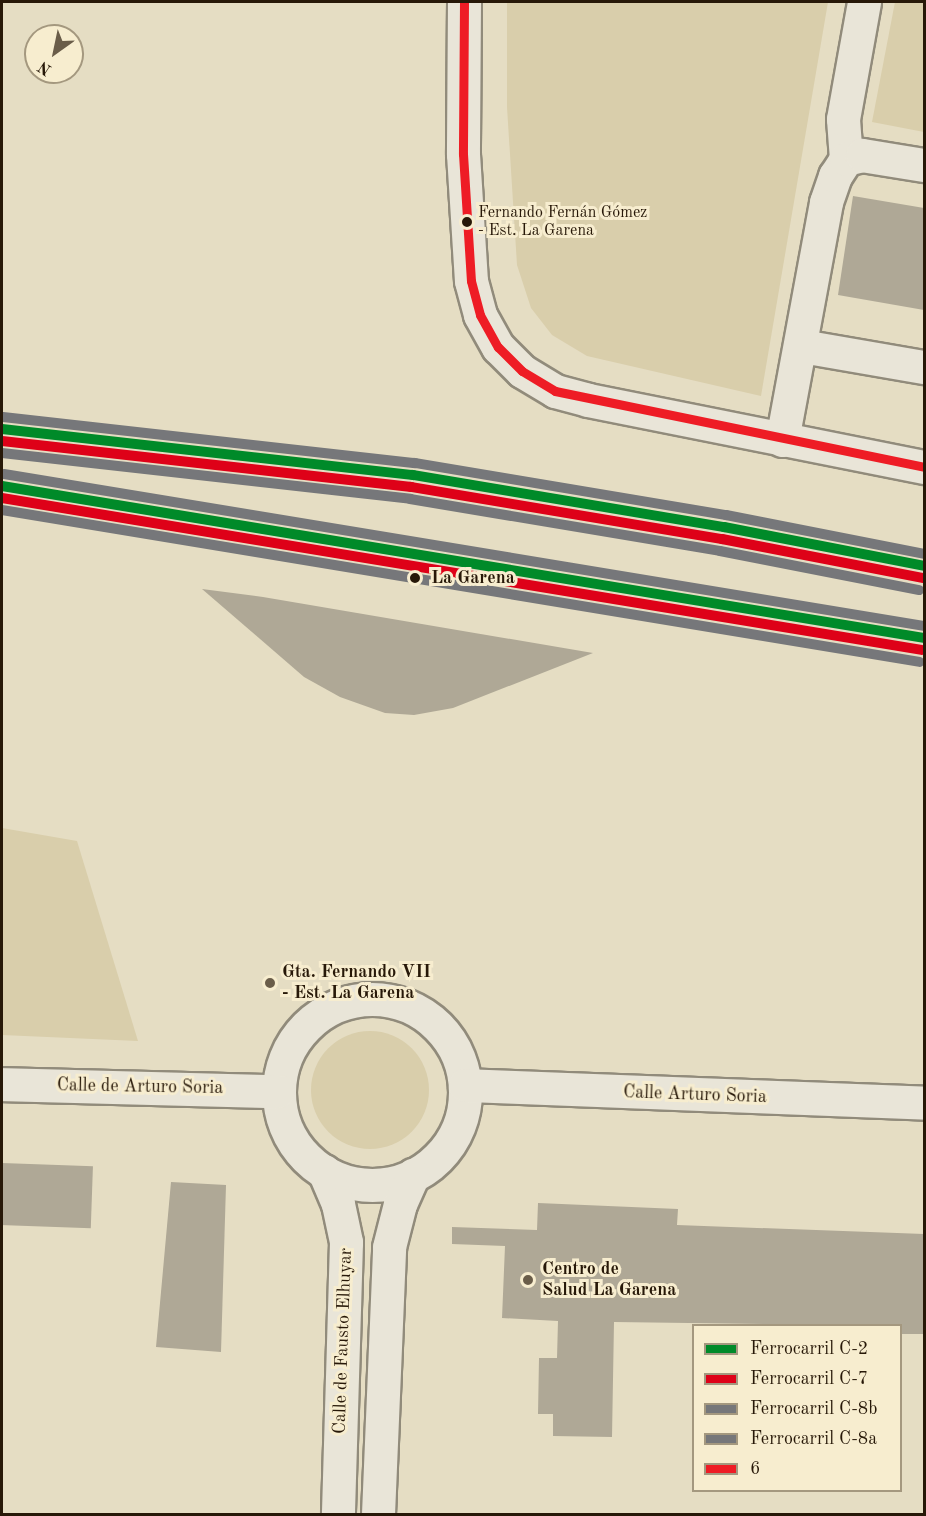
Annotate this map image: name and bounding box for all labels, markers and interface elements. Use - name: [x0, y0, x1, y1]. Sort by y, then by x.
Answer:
- north arrow: [24, 24, 84, 84]
- text: N: [36, 57, 55, 77]
- place label: Fernando Fernán Gómez - Est. La Garena: [478, 203, 647, 241]
- marker: Fernando Fernán Gómez - Est. La Garena: [461, 216, 473, 228]
- marker: La Garena: [404, 567, 426, 589]
- place label: La Garena: [431, 567, 515, 589]
- place label: Gta. Fernando VII - Est. La Garena: [282, 962, 431, 1004]
- marker: Gta. Fernando VII - Est. La Garena: [263, 976, 277, 990]
- street label: Calle de Arturo Soria: [57, 1075, 223, 1099]
- street label: Calle Arturo Soria: [623, 1082, 767, 1108]
- street label: Calle de Fausto Elhuyar: [329, 1248, 357, 1434]
- place label: Centro de Salud La Garena: [542, 1259, 676, 1302]
- marker: Centro de Salud La Garena: [519, 1271, 537, 1289]
- legend: [692, 1324, 902, 1492]
- text: Ferrocarril C-2: [750, 1340, 868, 1358]
- text: Ferrocarril C-7: [750, 1370, 868, 1388]
- text: Ferrocarril C-8b: [750, 1400, 877, 1418]
- text: Ferrocarril C-8a: [750, 1430, 877, 1448]
- text: 6: [750, 1460, 760, 1478]

